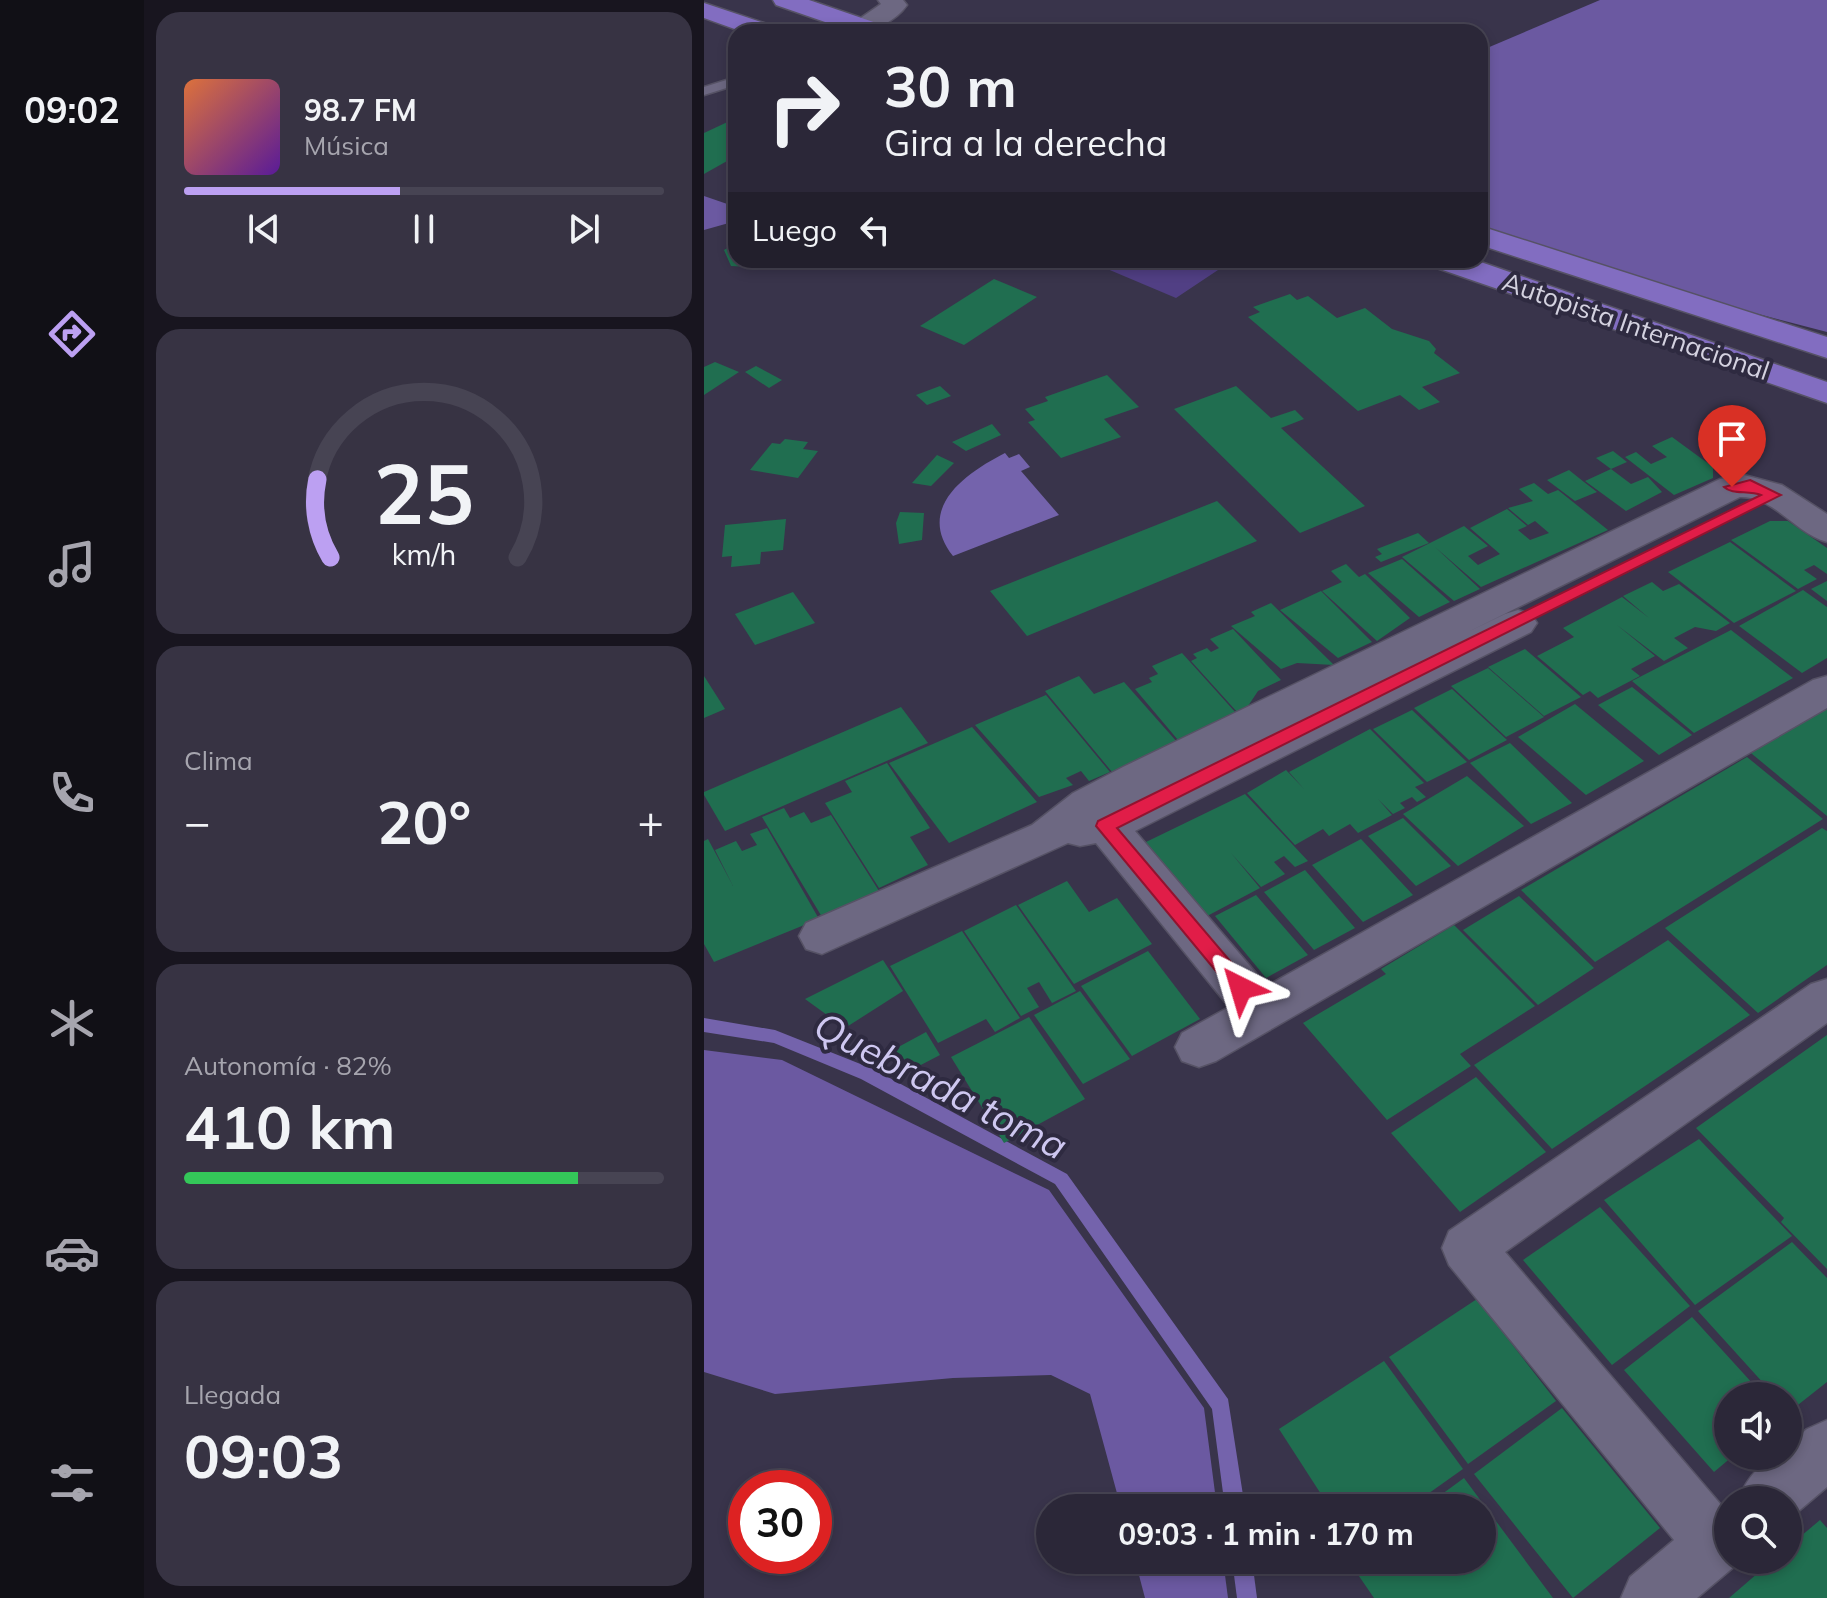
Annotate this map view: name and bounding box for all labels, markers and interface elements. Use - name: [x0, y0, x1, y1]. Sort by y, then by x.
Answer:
- text: 30 m: [884, 51, 1017, 121]
- icon: right: [752, 56, 856, 160]
- text: 09:02: [24, 87, 120, 132]
- text: 98.7 FM: [304, 91, 417, 129]
- text: Gira a la derecha: [884, 120, 1167, 165]
- text: Música: [304, 129, 389, 162]
- icon: previous: [242, 207, 286, 251]
- icon: pause: [402, 207, 446, 251]
- icon: next: [562, 207, 606, 251]
- icon: left: [853, 208, 897, 252]
- text: Luego: [752, 211, 837, 249]
- street label: Autopista Internacional: [1498, 265, 1774, 387]
- icon: directions: [44, 306, 100, 362]
- pin: [1698, 405, 1766, 487]
- icon: arrive: [1710, 417, 1754, 461]
- text: 25: [374, 439, 474, 544]
- icon: music: [44, 536, 100, 592]
- text: km/h: [392, 536, 456, 572]
- text: Clima: [184, 744, 253, 777]
- icon: phone: [44, 765, 100, 821]
- text: 20°: [377, 784, 471, 859]
- text: −: [184, 794, 210, 849]
- text: +: [638, 794, 664, 849]
- position arrow: [1199, 946, 1283, 1030]
- icon: climate: [44, 995, 100, 1051]
- water label: Quebrada toma: [806, 1001, 1076, 1169]
- text: Autonomía · 82%: [184, 1049, 392, 1082]
- text: 410 km: [184, 1089, 396, 1164]
- icon: car: [44, 1225, 100, 1281]
- text: Llegada: [184, 1378, 281, 1411]
- map controls: [1714, 1382, 1802, 1574]
- button: sound: [1714, 1382, 1802, 1470]
- text: 09:03: [184, 1418, 343, 1493]
- icon: filters: [44, 1455, 100, 1511]
- speed limit sign: 30: [728, 1470, 832, 1574]
- button: search: [1714, 1486, 1802, 1574]
- text: 09:03 · 1 min · 170 m: [1118, 1515, 1414, 1553]

